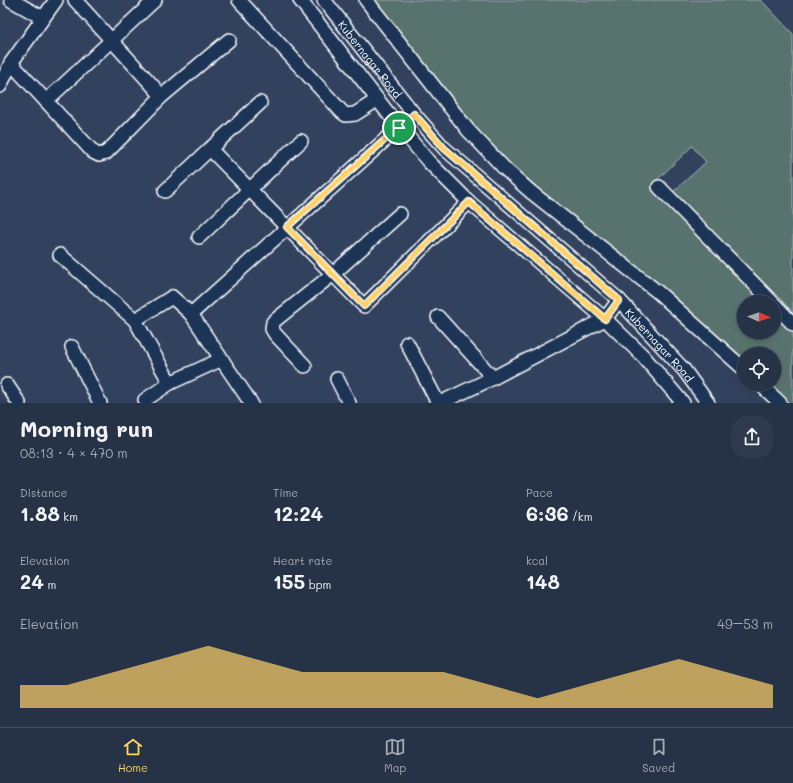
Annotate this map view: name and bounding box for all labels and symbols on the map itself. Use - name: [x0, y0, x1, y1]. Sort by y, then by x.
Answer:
- street label: Kubernagar Road: [335, 17, 406, 101]
- pin: [382, 111, 416, 145]
- north arrow: [737, 295, 781, 339]
- street label: Kubernagar Road: [622, 305, 697, 385]

